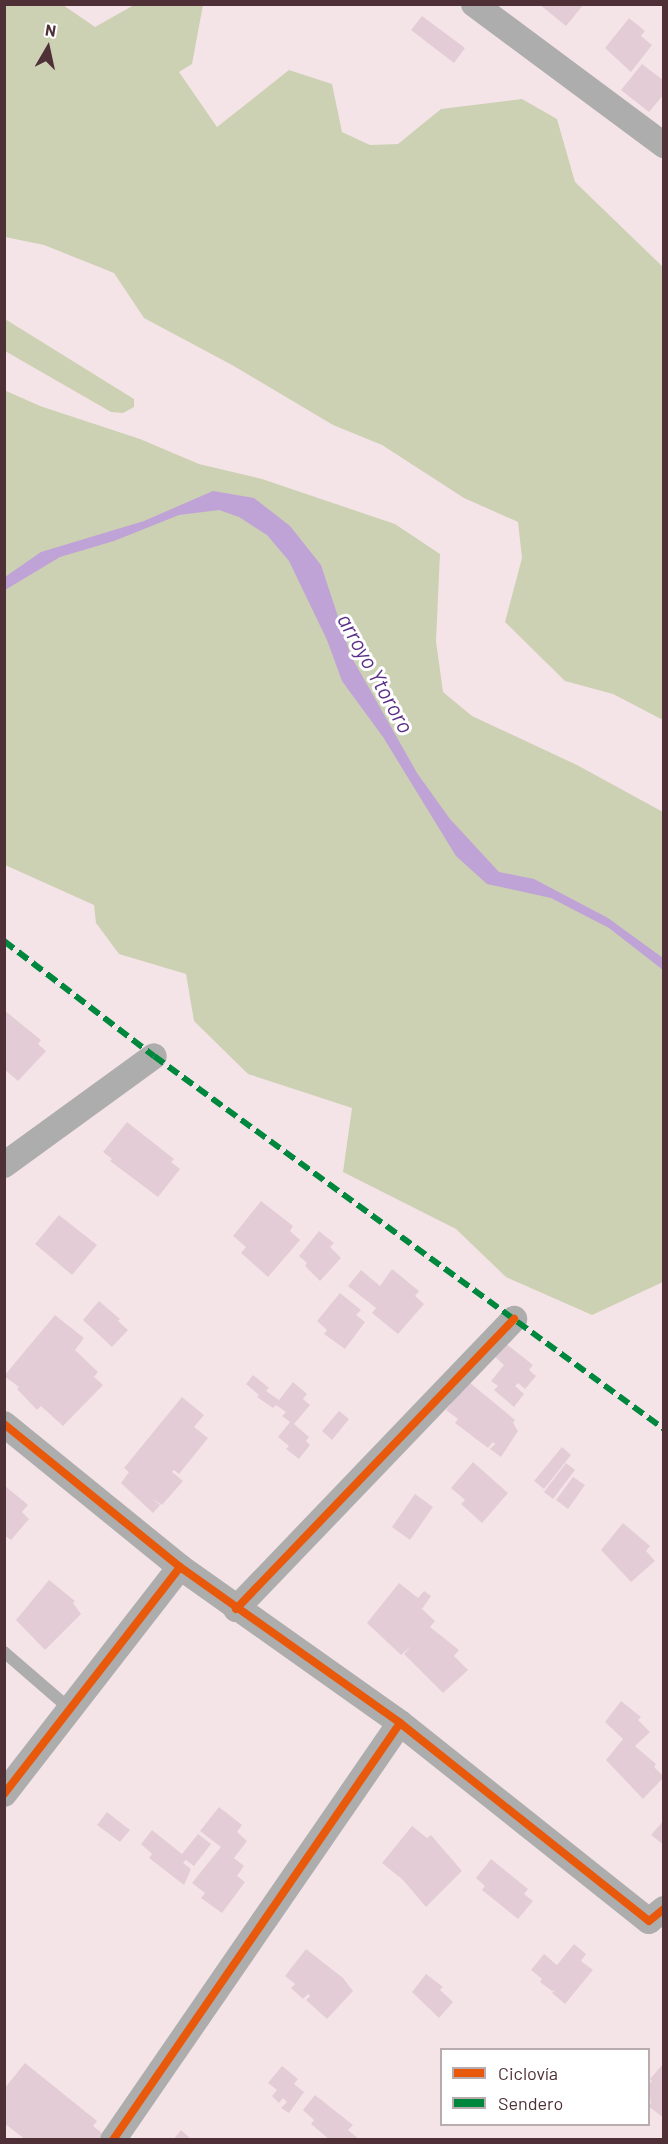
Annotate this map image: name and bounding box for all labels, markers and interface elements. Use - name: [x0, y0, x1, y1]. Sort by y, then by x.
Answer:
- north arrow: [18, 18, 78, 78]
- text: N: [44, 20, 58, 40]
- water label: arroyo Ytororo: [332, 609, 420, 737]
- legend: [440, 2048, 650, 2126]
- text: Ciclovía: [498, 2062, 558, 2084]
- text: Sendero: [498, 2092, 563, 2114]

